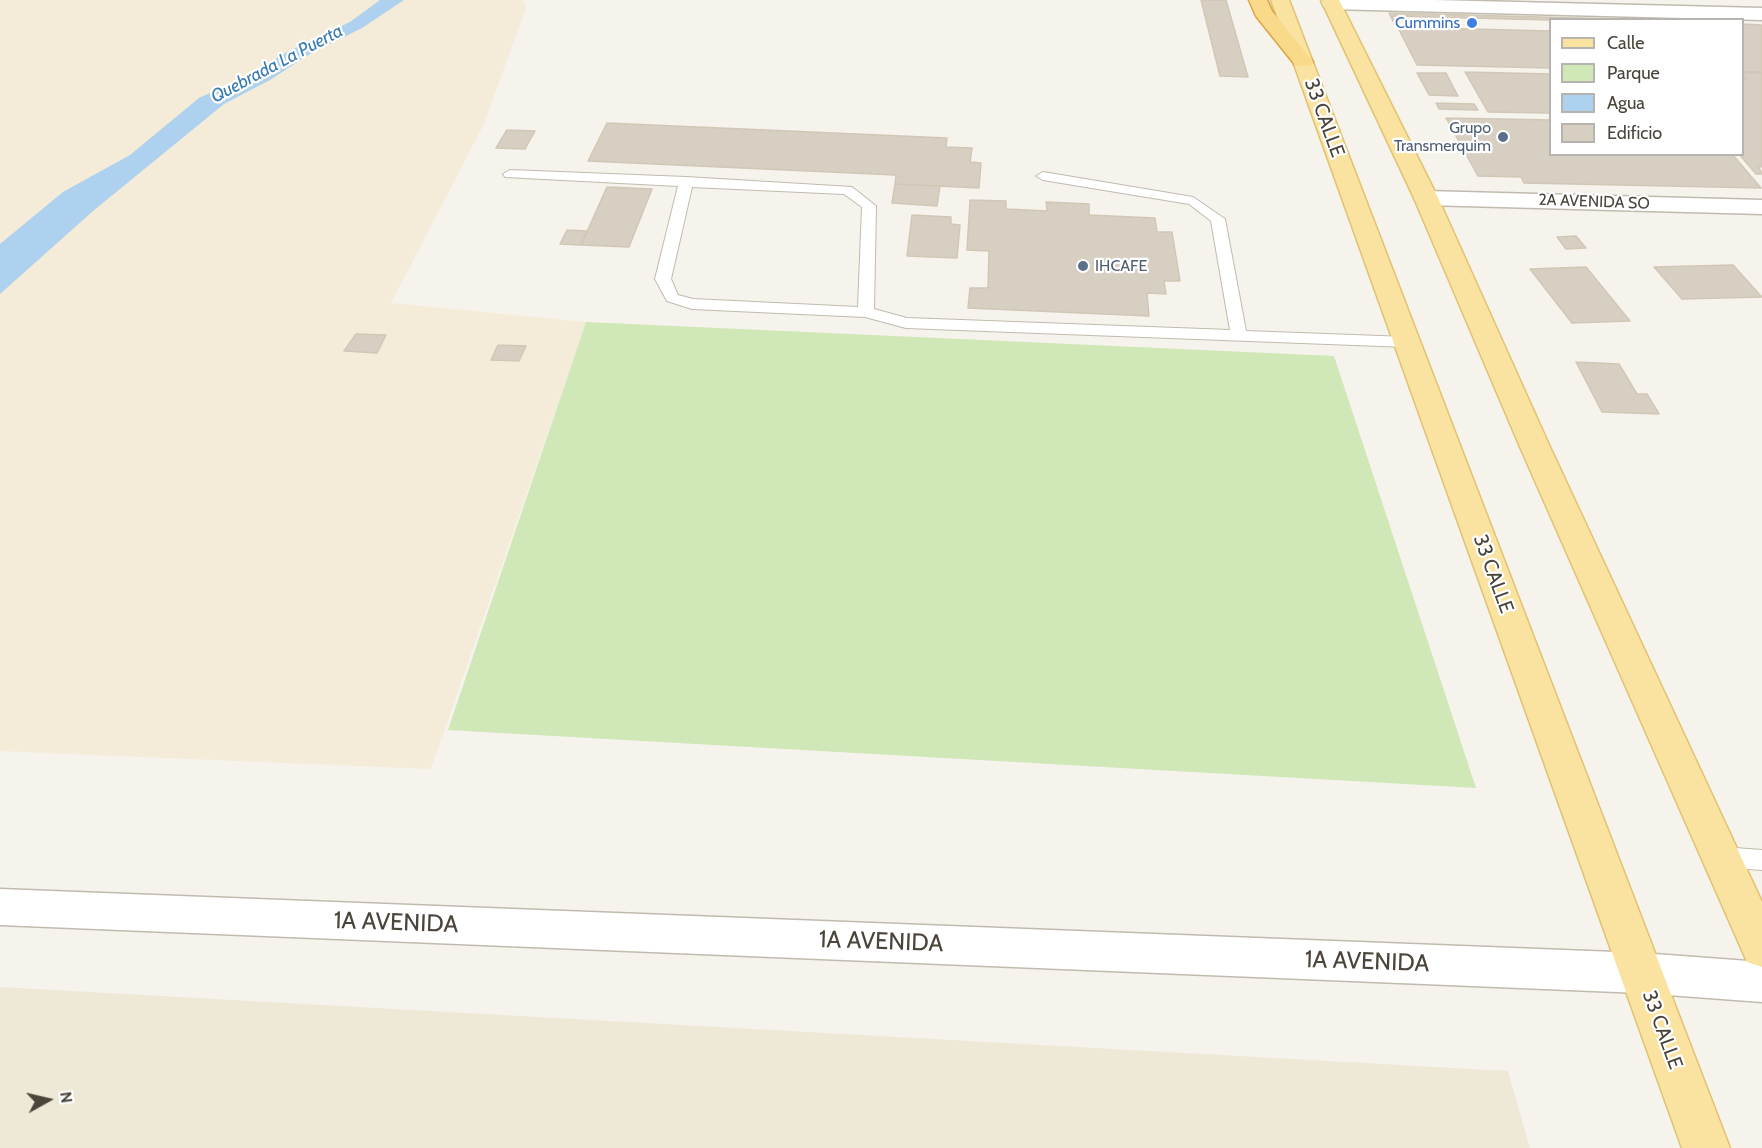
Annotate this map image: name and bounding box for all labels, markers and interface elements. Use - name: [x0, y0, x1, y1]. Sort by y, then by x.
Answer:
- place label: Cummins: [1395, 13, 1460, 33]
- marker: Cummins: [1465, 16, 1479, 30]
- legend: [1549, 18, 1744, 156]
- water label: Quebrada La Puerta: [207, 20, 347, 108]
- text: Calle: [1607, 32, 1644, 54]
- text: Parque: [1607, 62, 1660, 84]
- street label: 33 CALLE: [1299, 75, 1349, 161]
- text: Agua: [1607, 92, 1645, 114]
- place label: Grupo Transmerquim: [1394, 118, 1491, 156]
- text: Edificio: [1607, 122, 1662, 144]
- marker: Grupo Transmerquim: [1496, 130, 1510, 144]
- street label: 2A AVENIDA SO: [1538, 190, 1650, 214]
- place label: IHCAFE: [1095, 256, 1147, 276]
- marker: IHCAFE: [1076, 259, 1090, 273]
- street label: 33 CALLE: [1468, 531, 1518, 617]
- street label: 1A AVENIDA: [333, 906, 459, 940]
- street label: 1A AVENIDA: [818, 925, 944, 959]
- street label: 1A AVENIDA: [1304, 945, 1430, 979]
- street label: 33 CALLE: [1637, 987, 1687, 1073]
- north arrow: [18, 1070, 78, 1130]
- text: N: [56, 1091, 77, 1104]

